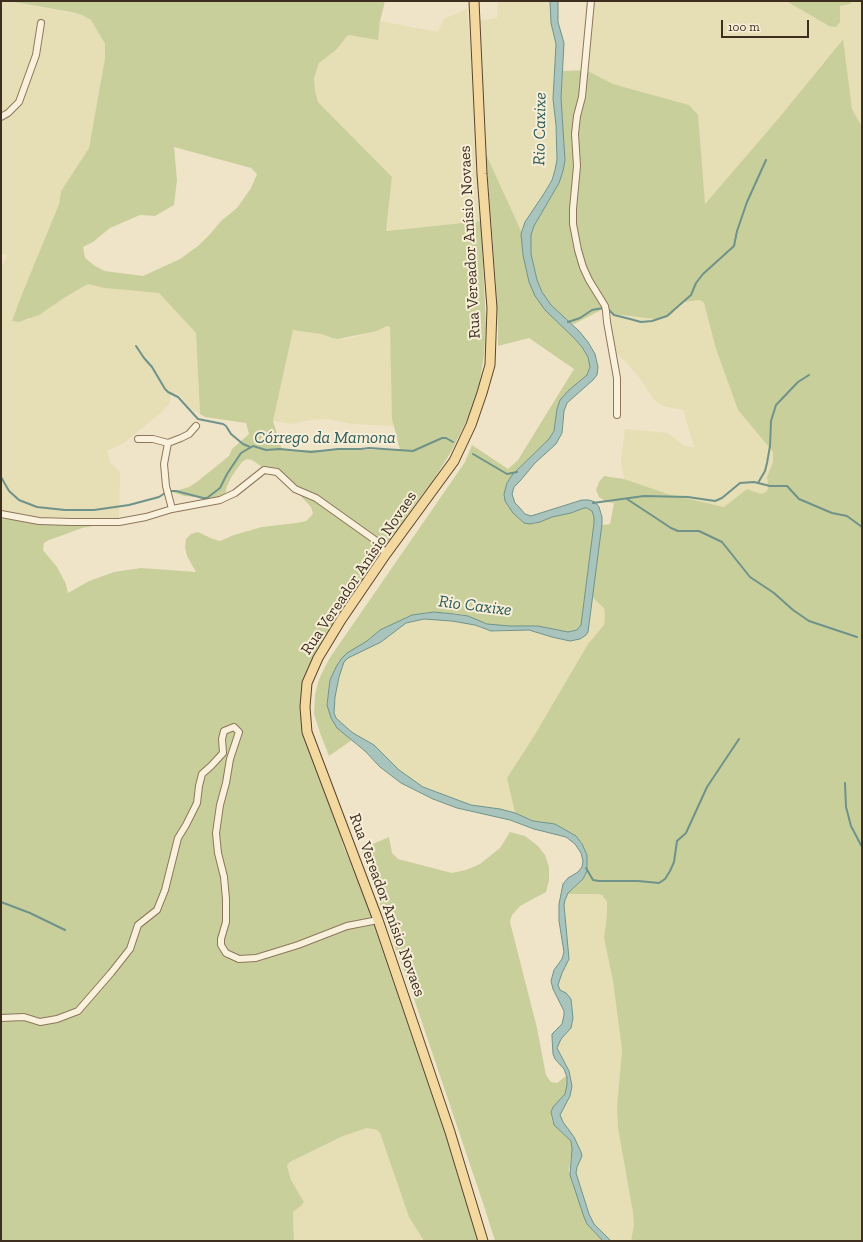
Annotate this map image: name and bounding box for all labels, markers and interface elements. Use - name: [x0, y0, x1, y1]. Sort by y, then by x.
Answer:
- scale bar: [723, 12, 811, 38]
- text: 100 m: [728, 20, 760, 34]
- water label: Rio Caxixe: [529, 92, 551, 166]
- street label: Rua Vereador Anísio Novaes: [455, 145, 485, 339]
- water label: Córrego da Mamona: [254, 428, 396, 448]
- street label: Rua Vereador Anísio Novaes: [297, 487, 421, 659]
- water label: Rio Caxixe: [437, 591, 513, 621]
- street label: Rua Vereador Anísio Novaes: [345, 811, 429, 999]

